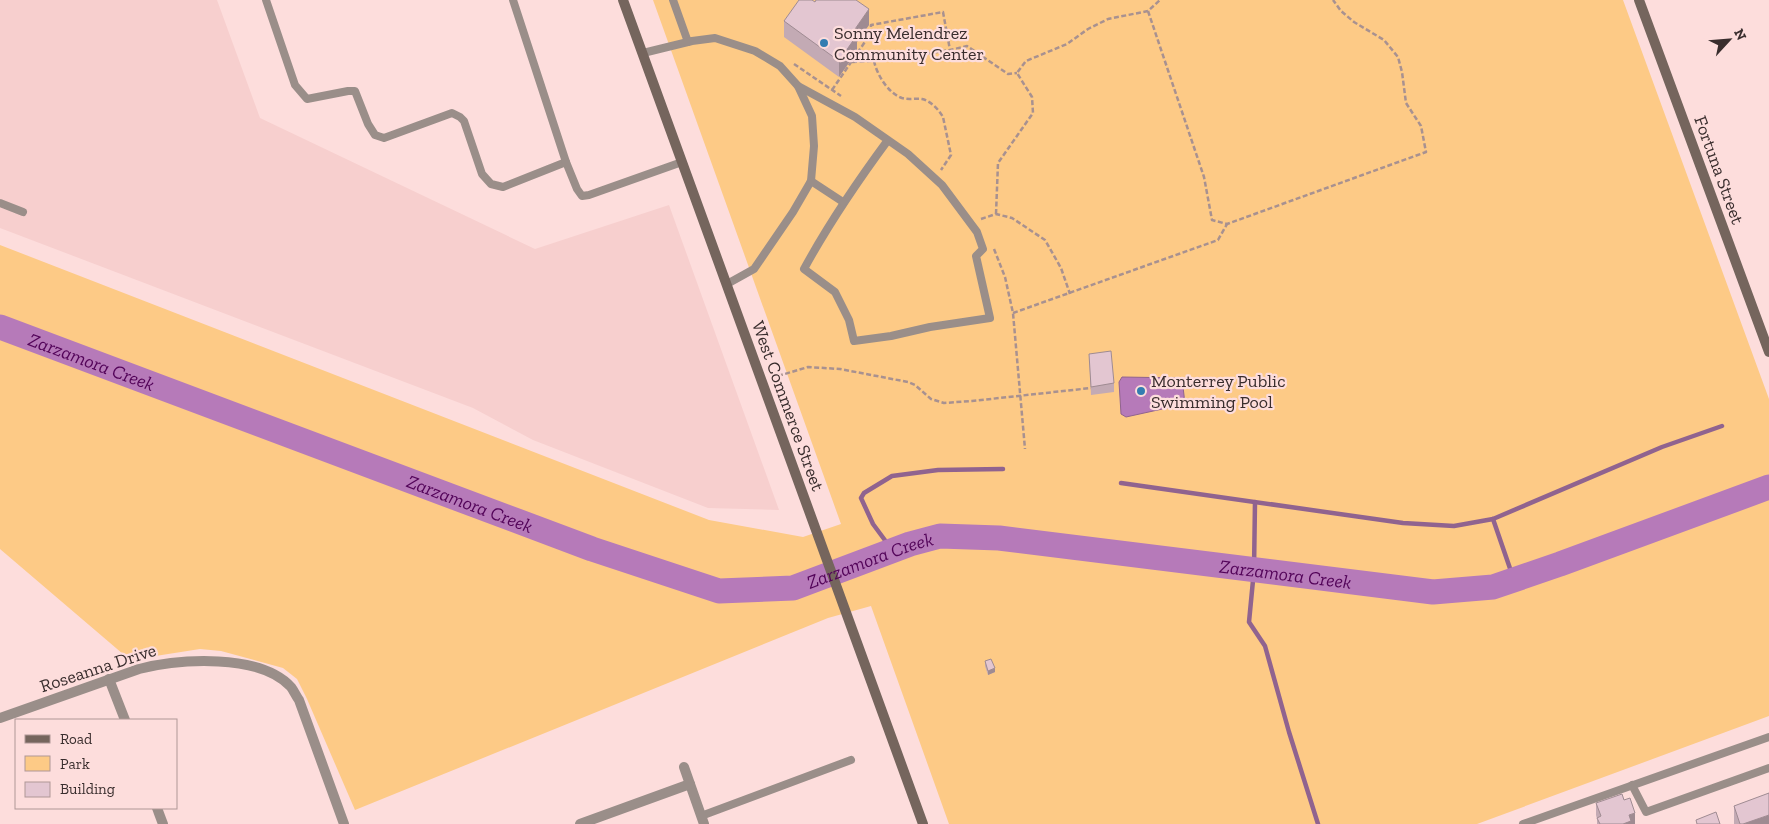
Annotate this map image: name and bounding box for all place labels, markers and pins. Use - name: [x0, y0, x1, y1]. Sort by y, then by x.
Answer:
- place label: Sonny Melendrez Community Center: [834, 22, 984, 65]
- marker: Sonny Melendrez Community Center: [818, 37, 830, 49]
- place label: Monterrey Public Swimming Pool: [1151, 370, 1285, 413]
- marker: Monterrey Public Swimming Pool: [1135, 385, 1147, 397]

